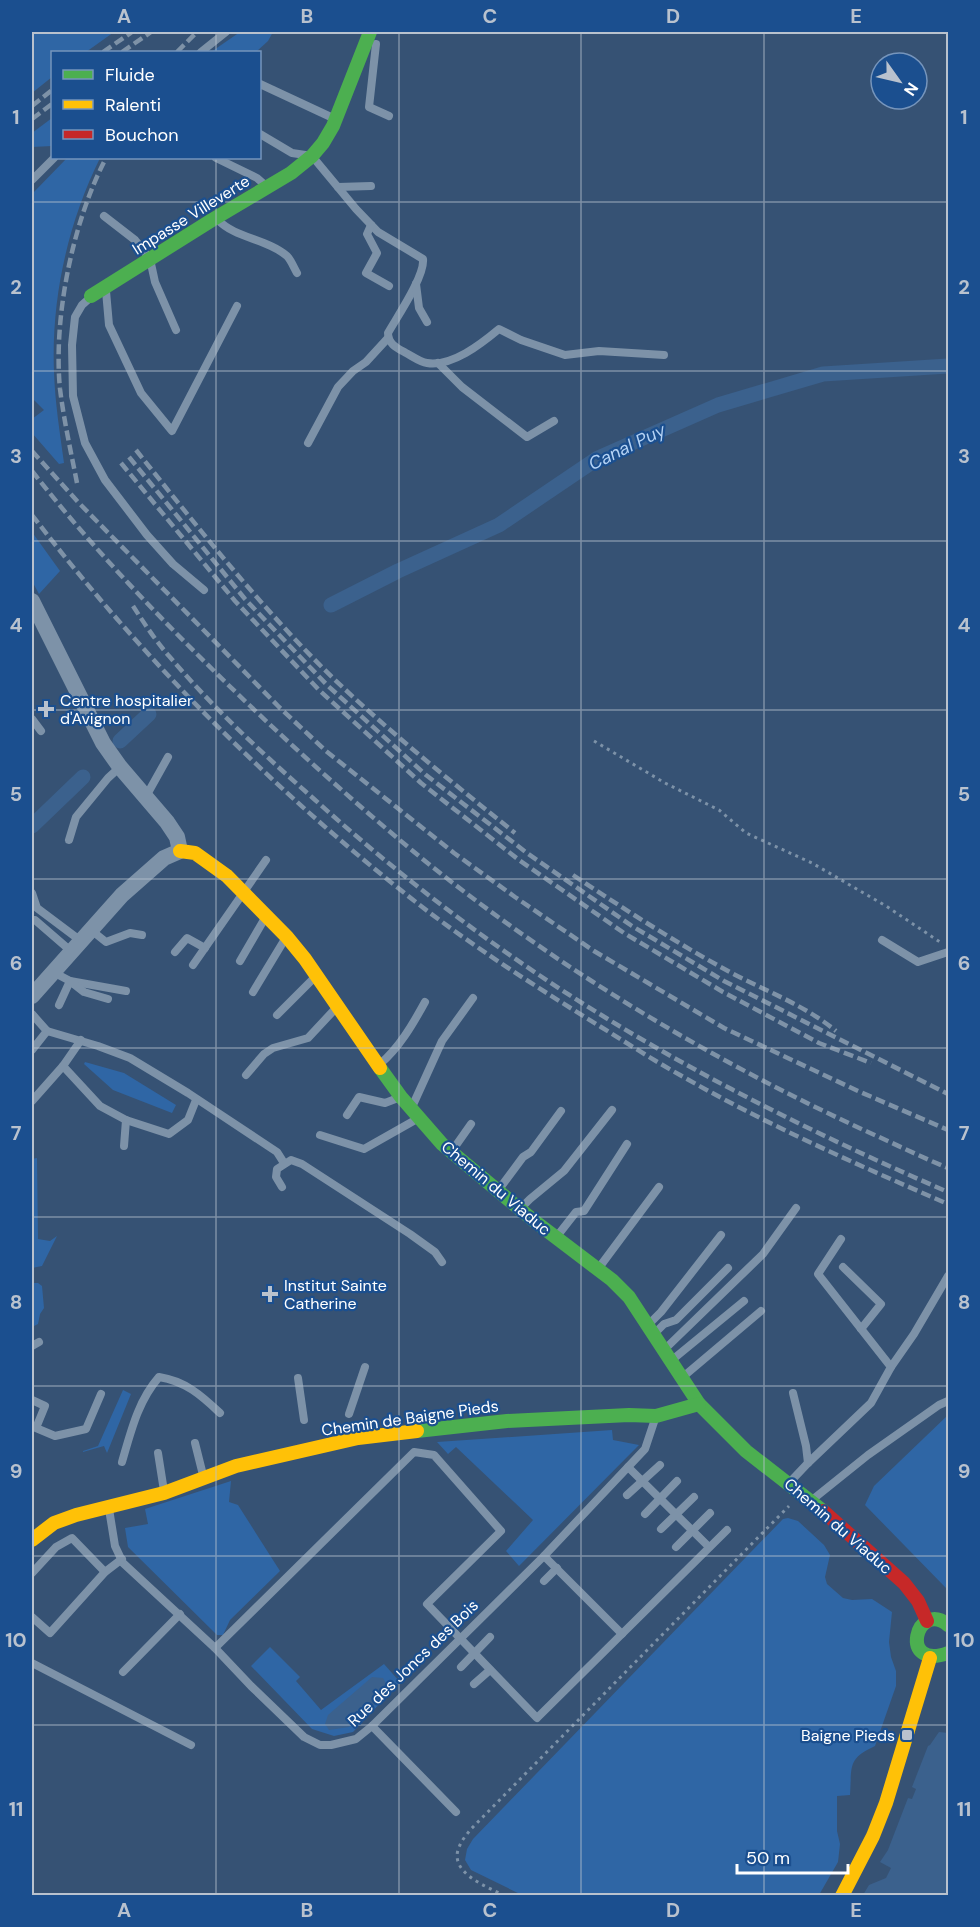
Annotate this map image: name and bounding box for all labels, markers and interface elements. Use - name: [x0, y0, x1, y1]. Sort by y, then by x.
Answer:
- text: A: [117, 3, 131, 29]
- text: B: [301, 3, 313, 29]
- text: C: [483, 3, 497, 29]
- text: D: [666, 3, 680, 29]
- text: E: [850, 3, 862, 29]
- legend: [51, 51, 261, 159]
- north arrow: [869, 51, 929, 111]
- text: Fluide: [105, 63, 155, 87]
- text: N: [899, 78, 923, 100]
- text: Ralenti: [105, 93, 161, 117]
- text: 1: [12, 104, 20, 130]
- text: 1: [960, 104, 968, 130]
- text: Bouchon: [105, 123, 179, 147]
- street label: Impasse Villeverte: [128, 170, 254, 260]
- text: 2: [10, 274, 22, 300]
- text: 2: [958, 274, 970, 300]
- water label: Canal Puy: [584, 418, 670, 476]
- text: 3: [10, 443, 22, 469]
- text: 3: [958, 443, 970, 469]
- text: 4: [10, 612, 23, 638]
- text: 4: [958, 612, 971, 638]
- place label: Centre hospitalier d'Avignon: [60, 690, 193, 729]
- marker: Centre hospitalier d'Avignon: [37, 700, 55, 718]
- text: 5: [10, 781, 22, 807]
- text: 5: [958, 781, 970, 807]
- text: 6: [10, 950, 22, 976]
- text: 6: [958, 950, 970, 976]
- text: 7: [11, 1120, 22, 1146]
- text: 7: [959, 1120, 970, 1146]
- street label: Chemin du Viaduc: [437, 1136, 555, 1240]
- place label: Institut Sainte Catherine: [284, 1275, 387, 1314]
- marker: Institut Sainte Catherine: [261, 1285, 279, 1303]
- text: 8: [10, 1289, 22, 1315]
- text: 8: [958, 1289, 970, 1315]
- street label: Chemin de Baigne Pieds: [320, 1395, 500, 1441]
- text: 9: [10, 1458, 22, 1484]
- text: 9: [958, 1458, 970, 1484]
- street label: Chemin du Viaduc: [780, 1473, 896, 1579]
- street label: Rue des Joncs des Bois: [343, 1595, 483, 1731]
- text: 10: [5, 1627, 27, 1653]
- text: 10: [953, 1627, 975, 1653]
- place label: Baigne Pieds: [801, 1725, 895, 1746]
- marker: Baigne Pieds: [900, 1728, 914, 1742]
- text: 11: [9, 1796, 23, 1822]
- text: 11: [957, 1796, 971, 1822]
- scale bar: [737, 1837, 848, 1875]
- text: 50 m: [746, 1846, 790, 1870]
- text: A: [117, 1897, 131, 1923]
- text: B: [301, 1897, 313, 1923]
- text: C: [483, 1897, 497, 1923]
- text: D: [666, 1897, 680, 1923]
- text: E: [850, 1897, 862, 1923]

